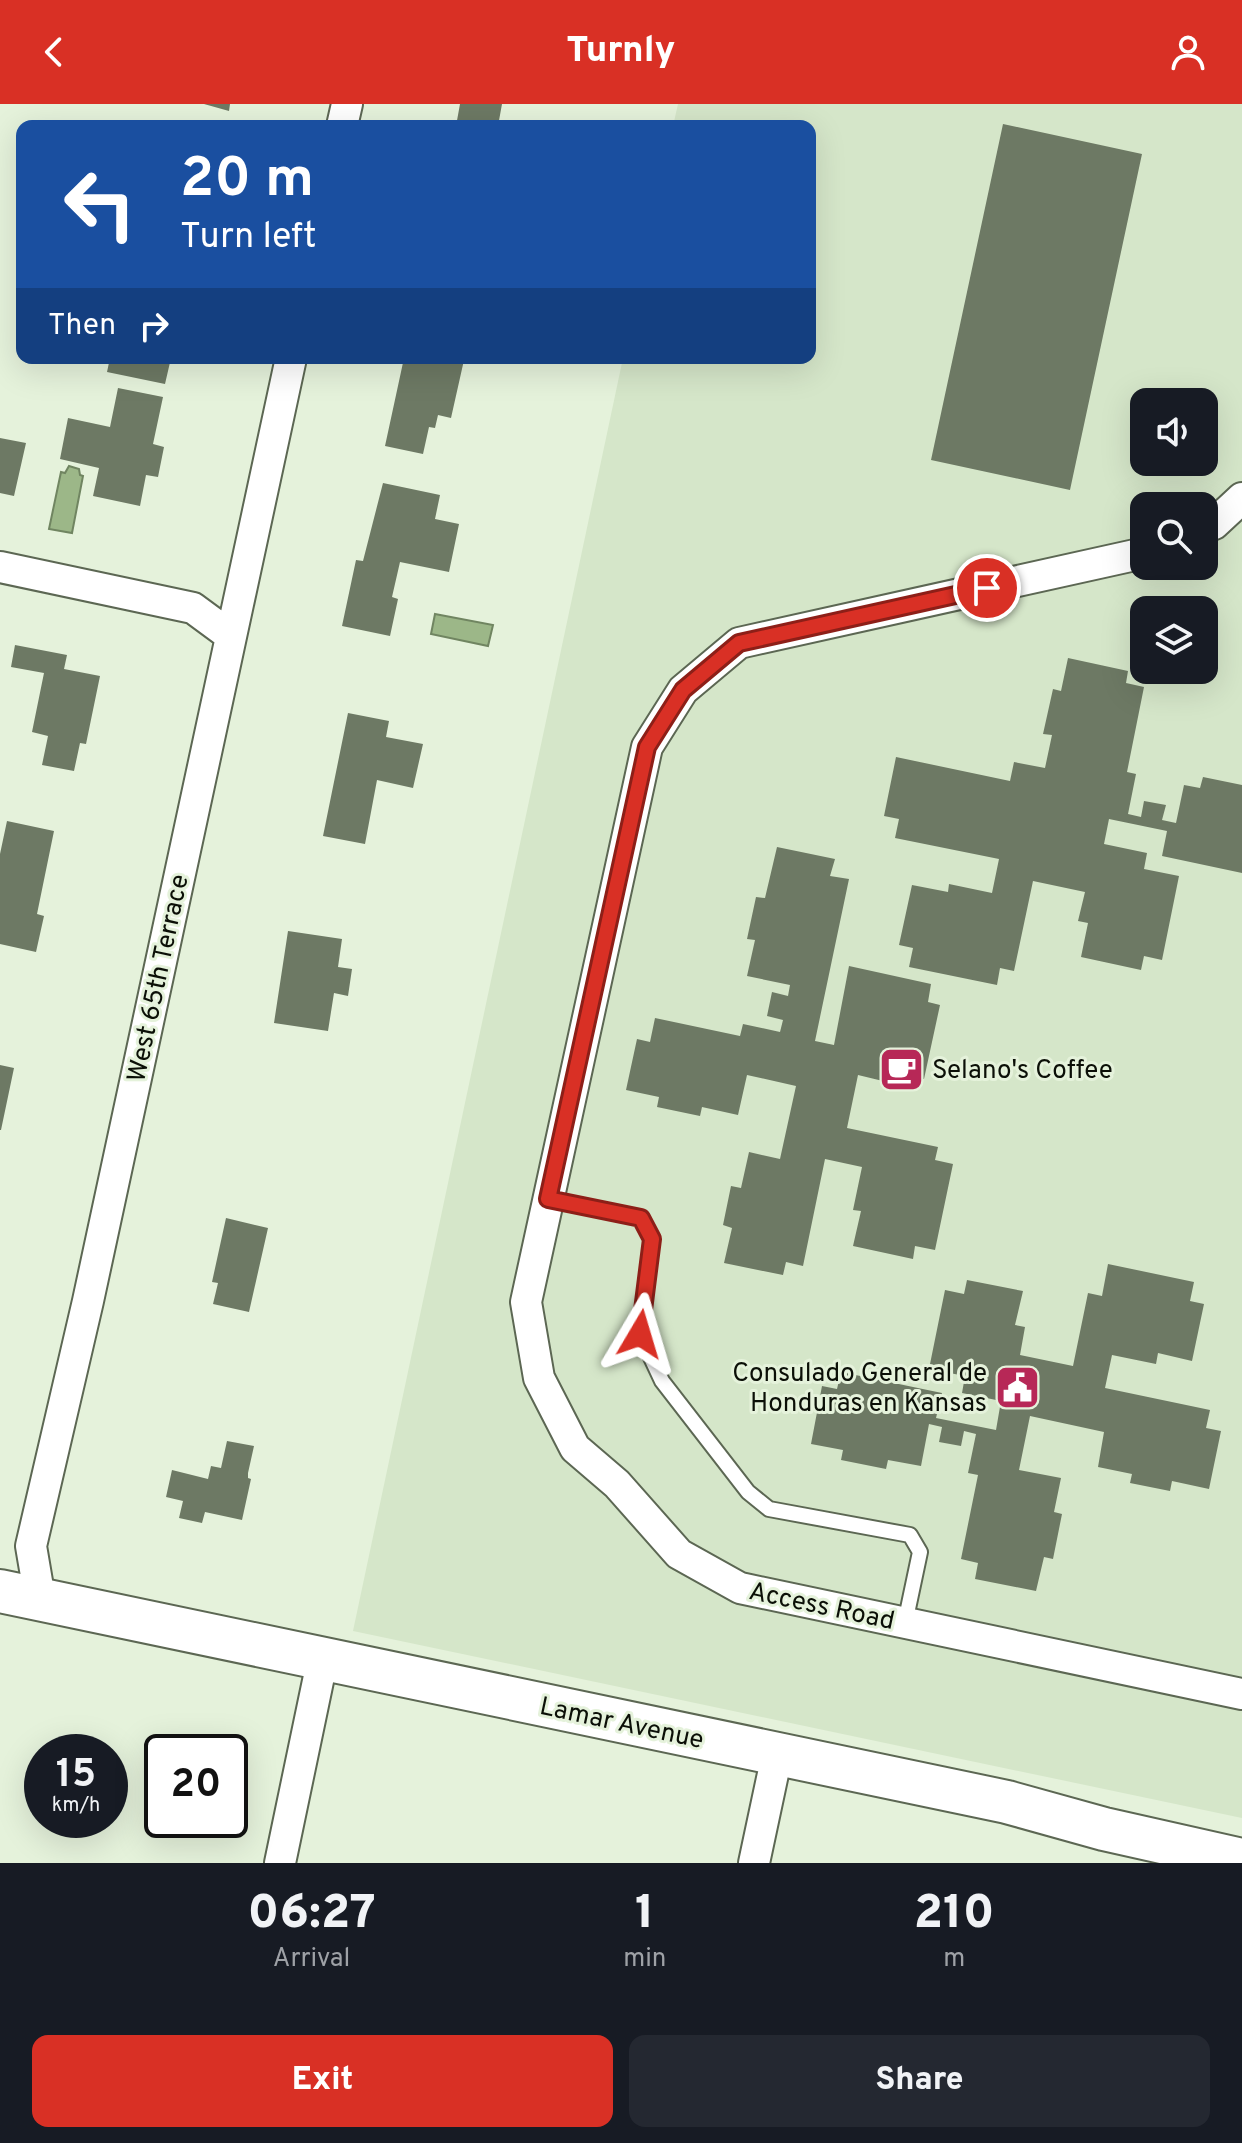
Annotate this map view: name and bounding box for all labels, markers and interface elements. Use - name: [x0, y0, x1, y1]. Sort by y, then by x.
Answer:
- text: Turnly: [567, 29, 676, 75]
- icon: back: [32, 30, 76, 74]
- icon: person: [1166, 30, 1210, 74]
- text: 20 m: [180, 146, 314, 216]
- icon: left: [48, 152, 152, 256]
- text: Turn left: [180, 215, 317, 261]
- icon: right: [132, 304, 176, 348]
- text: Then: [48, 308, 116, 345]
- map controls: [1130, 388, 1218, 684]
- button: sound: [1130, 388, 1218, 476]
- button: search: [1130, 492, 1218, 580]
- pin: [953, 554, 1021, 622]
- icon: arrive: [965, 566, 1009, 610]
- button: layers: [1130, 596, 1218, 684]
- street label: West 65th Terrace: [121, 872, 198, 1085]
- cafe icon: Selano's Coffee: [877, 1045, 925, 1093]
- place label: Selano's Coffee: [932, 1055, 1113, 1088]
- position arrow: [598, 1292, 682, 1376]
- place label: Consulado General de Honduras en Kansas: [732, 1358, 987, 1421]
- public building icon: Consulado General de Honduras en Kansas: [994, 1363, 1042, 1411]
- street label: Access Road: [746, 1576, 897, 1639]
- street label: Lamar Avenue: [536, 1691, 707, 1758]
- speed limit sign: 20: [144, 1734, 248, 1838]
- text: 15: [56, 1751, 96, 1801]
- text: km/h: [52, 1793, 100, 1819]
- text: 06:27: [247, 1885, 376, 1945]
- text: 1: [635, 1885, 655, 1945]
- text: 210: [914, 1885, 995, 1945]
- text: Arrival: [273, 1943, 350, 1976]
- text: min: [623, 1943, 666, 1976]
- text: m: [943, 1943, 965, 1976]
- button: Exit: [32, 2035, 613, 2127]
- button: Share: [629, 2035, 1210, 2127]

